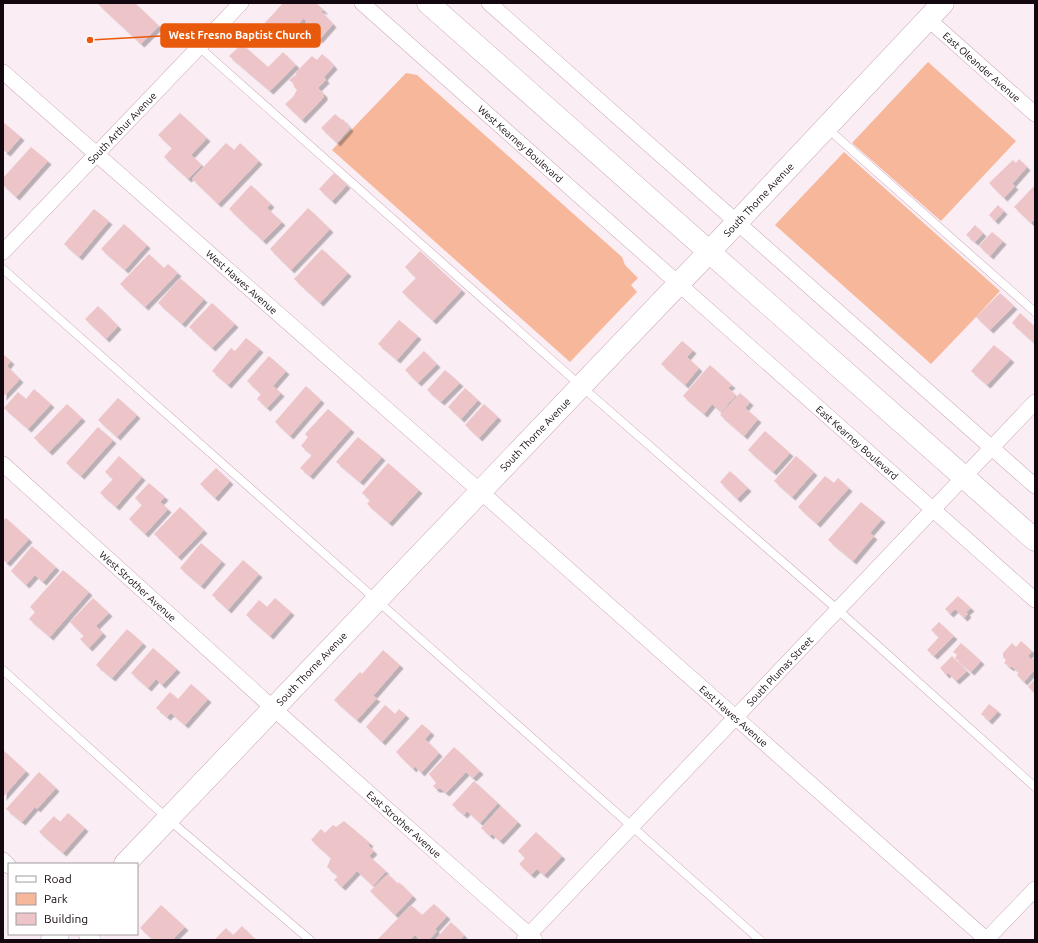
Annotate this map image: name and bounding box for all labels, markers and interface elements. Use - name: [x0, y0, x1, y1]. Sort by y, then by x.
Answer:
- callout: West Fresno Baptist Church: [161, 24, 320, 47]
- text: West Fresno Baptist Church: [169, 29, 311, 41]
- street label: East Oleander Avenue: [941, 30, 1023, 104]
- street label: South Arthur Avenue: [85, 90, 158, 166]
- street label: West Kearney Boulevard: [476, 103, 565, 184]
- street label: South Thorne Avenue: [721, 160, 796, 239]
- street label: West Hawes Avenue: [204, 248, 280, 316]
- street label: South Thorne Avenue: [498, 395, 573, 473]
- street label: East Kearney Boulevard: [814, 403, 901, 482]
- street label: West Strother Avenue: [98, 549, 178, 623]
- street label: South Thorne Avenue: [274, 630, 349, 708]
- street label: South Plumas Street: [744, 634, 815, 708]
- street label: East Hawes Avenue: [698, 683, 770, 749]
- street label: East Strother Avenue: [365, 788, 443, 860]
- legend: [8, 863, 138, 935]
- text: Road: [44, 872, 72, 885]
- text: Park: [44, 892, 68, 905]
- text: Building: [44, 912, 88, 925]

